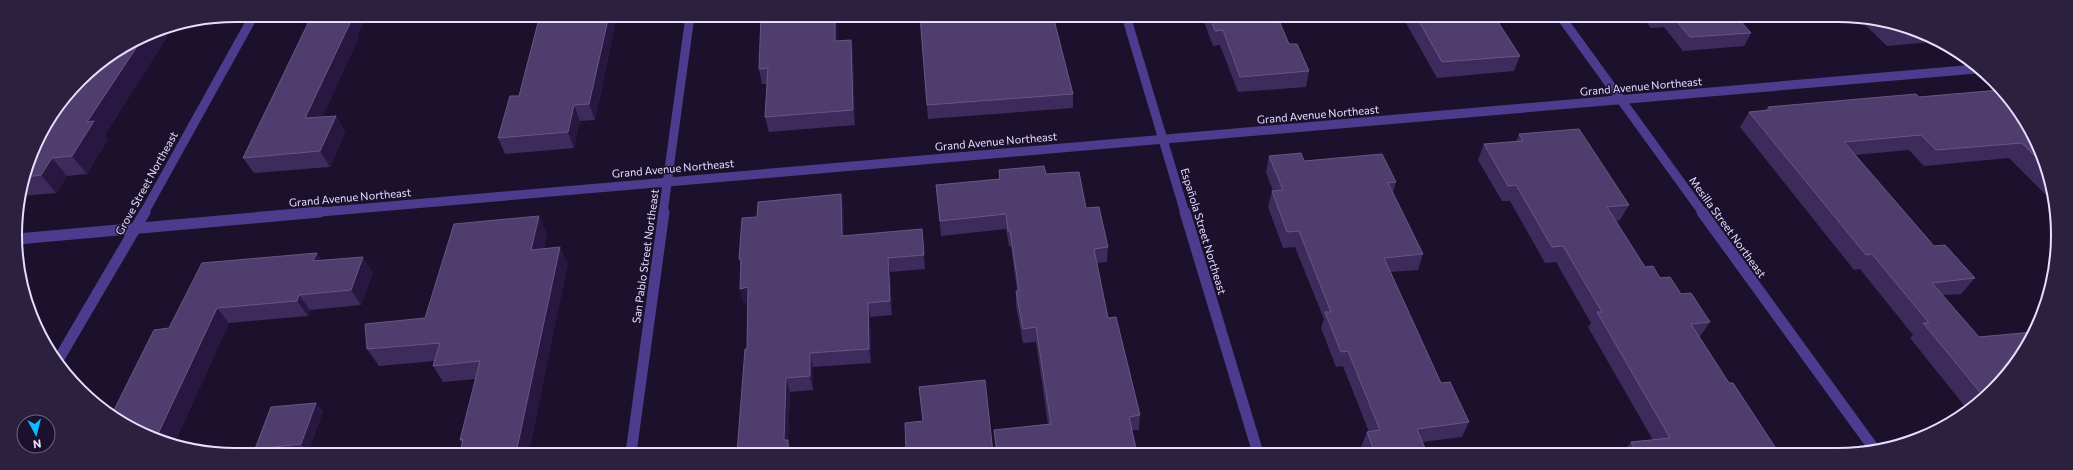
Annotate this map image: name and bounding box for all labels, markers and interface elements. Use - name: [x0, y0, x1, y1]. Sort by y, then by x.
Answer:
- street label: Grand Avenue Northeast: [1579, 74, 1703, 98]
- street label: Grand Avenue Northeast: [1256, 102, 1380, 126]
- street label: Grove Street Northeast: [112, 129, 180, 237]
- street label: Grand Avenue Northeast: [934, 129, 1058, 153]
- street label: Grand Avenue Northeast: [611, 156, 735, 180]
- street label: Española Street Northeast: [1179, 166, 1230, 296]
- street label: Mesilla Street Northeast: [1687, 174, 1769, 281]
- street label: Grand Avenue Northeast: [288, 185, 412, 209]
- street label: San Pablo Street Northeast: [629, 187, 661, 324]
- north arrow: [16, 414, 56, 454]
- text: N: [32, 437, 42, 451]

